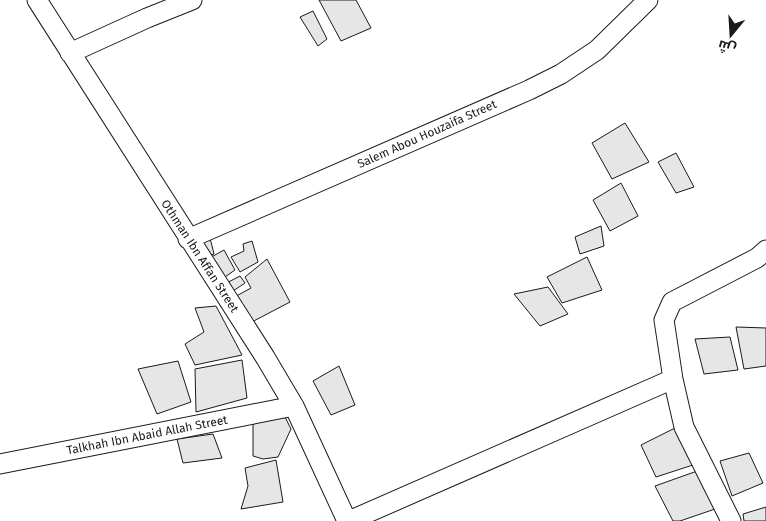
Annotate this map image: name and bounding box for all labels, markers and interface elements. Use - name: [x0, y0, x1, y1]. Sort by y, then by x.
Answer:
- north arrow: [706, 10, 756, 60]
- text: ش: [716, 36, 738, 58]
- street label: Salem Abou Houzaifa Street: [355, 97, 499, 171]
- street label: Othman Ibn Affan Street: [158, 197, 242, 316]
- street label: Talkhah Ibn Abaid Allah Street: [65, 412, 229, 457]

